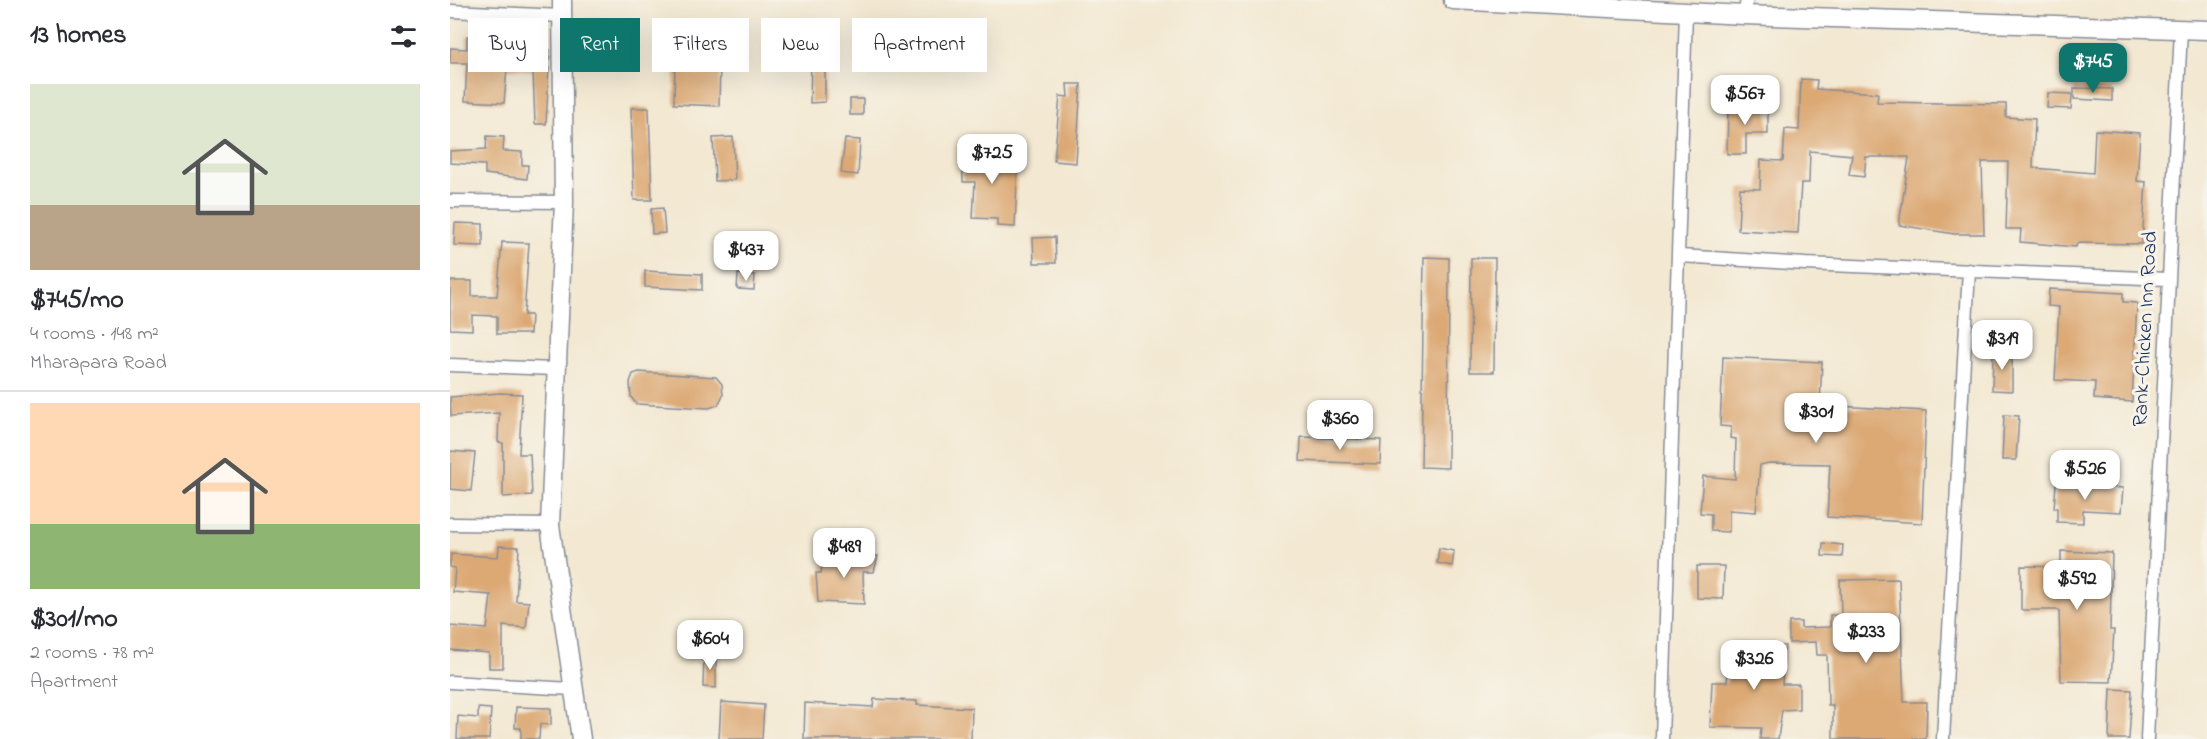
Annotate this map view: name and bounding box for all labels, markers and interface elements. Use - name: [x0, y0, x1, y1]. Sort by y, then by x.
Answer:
- text: 13 homes: [30, 17, 126, 55]
- chip: Buy: [468, 18, 548, 72]
- chip: Rent: [560, 18, 640, 72]
- chip: Filters: [652, 18, 749, 72]
- chip: New: [761, 18, 840, 72]
- chip: Apartment: [852, 18, 987, 72]
- icon: filters: [387, 20, 420, 53]
- pin: $745: [2057, 43, 2129, 94]
- text: $745: [2073, 48, 2113, 77]
- pin: $567: [1709, 75, 1781, 126]
- text: $567: [1725, 80, 1765, 109]
- icon: home: [171, 123, 279, 231]
- pin: $725: [956, 134, 1028, 185]
- text: $725: [971, 139, 1013, 168]
- street label: Rank-Chicken Inn Road: [2126, 230, 2166, 428]
- pin: $437: [710, 231, 782, 282]
- text: $437: [728, 236, 764, 265]
- text: $745/mo: [30, 282, 124, 320]
- text: 4 rooms · 148 m²: [30, 320, 159, 349]
- pin: $319: [1966, 320, 2038, 371]
- text: $319: [1986, 325, 2018, 354]
- text: Mharapara Road: [30, 349, 167, 378]
- pin: $301: [1780, 393, 1852, 444]
- text: $301: [1798, 398, 1834, 427]
- pin: $360: [1304, 400, 1376, 451]
- text: $360: [1321, 405, 1359, 434]
- icon: home: [171, 442, 279, 550]
- pin: $526: [2049, 450, 2121, 501]
- text: $526: [2064, 455, 2106, 484]
- pin: $489: [808, 528, 880, 579]
- text: $489: [827, 533, 861, 562]
- pin: $592: [2041, 560, 2113, 611]
- text: $592: [2057, 565, 2097, 594]
- text: $301/mo: [30, 601, 118, 639]
- pin: $233: [1830, 613, 1902, 664]
- text: $233: [1847, 618, 1885, 647]
- pin: $604: [674, 620, 746, 671]
- text: $604: [691, 625, 729, 654]
- text: 2 rooms · 78 m²: [30, 639, 154, 668]
- pin: $326: [1718, 640, 1790, 691]
- text: $326: [1734, 645, 1774, 674]
- text: Apartment: [30, 668, 118, 697]

